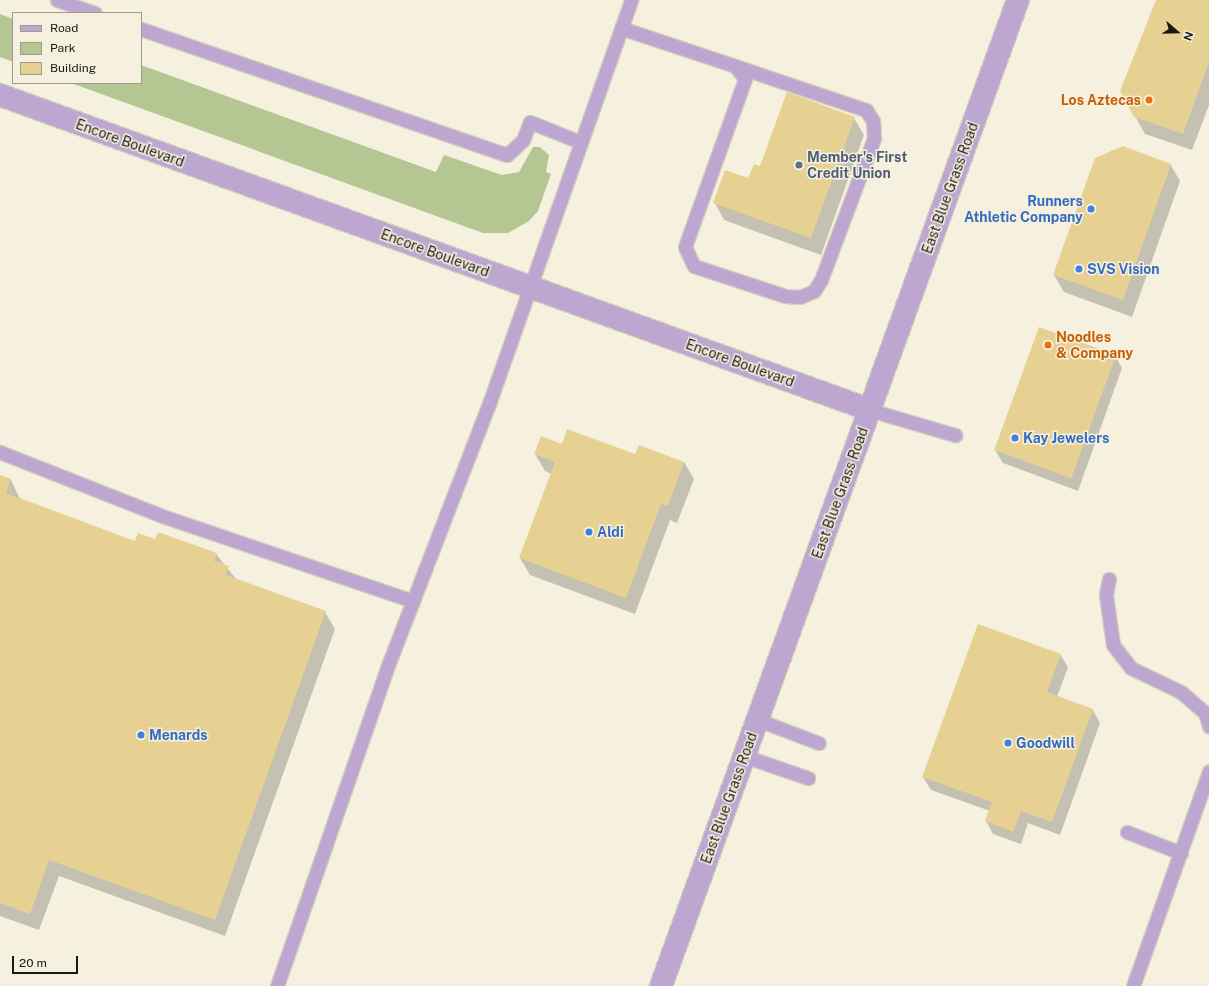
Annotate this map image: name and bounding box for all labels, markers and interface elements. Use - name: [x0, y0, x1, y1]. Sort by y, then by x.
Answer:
- legend: [12, 12, 142, 84]
- north arrow: [1157, 12, 1197, 52]
- text: Road: [50, 21, 78, 35]
- text: N: [1181, 30, 1195, 42]
- text: Park: [50, 41, 76, 55]
- text: Building: [50, 61, 96, 75]
- place label: Los Aztecas: [1061, 92, 1141, 108]
- marker: Los Aztecas: [1144, 95, 1154, 105]
- street label: Encore Boulevard: [73, 116, 187, 170]
- street label: East Blue Grass Road: [918, 120, 982, 256]
- place label: Member's First Credit Union: [807, 149, 907, 182]
- marker: Member's First Credit Union: [794, 160, 804, 170]
- place label: Runners Athletic Company: [964, 193, 1083, 226]
- marker: Runners Athletic Company: [1086, 204, 1096, 214]
- street label: Encore Boulevard: [378, 226, 492, 280]
- place label: SVS Vision: [1087, 261, 1160, 277]
- marker: SVS Vision: [1074, 264, 1084, 274]
- place label: Noodles & Company: [1056, 329, 1133, 362]
- street label: Encore Boulevard: [683, 336, 797, 390]
- marker: Noodles & Company: [1043, 340, 1053, 350]
- street label: East Blue Grass Road: [808, 425, 872, 561]
- place label: Kay Jewelers: [1023, 430, 1109, 446]
- marker: Kay Jewelers: [1010, 433, 1020, 443]
- place label: Aldi: [597, 524, 624, 540]
- marker: Aldi: [584, 527, 594, 537]
- place label: Menards: [149, 727, 208, 743]
- marker: Menards: [136, 730, 146, 740]
- street label: East Blue Grass Road: [697, 730, 761, 866]
- place label: Goodwill: [1016, 735, 1075, 751]
- marker: Goodwill: [1003, 738, 1013, 748]
- scale bar: [14, 948, 80, 974]
- text: 20 m: [19, 956, 47, 970]

